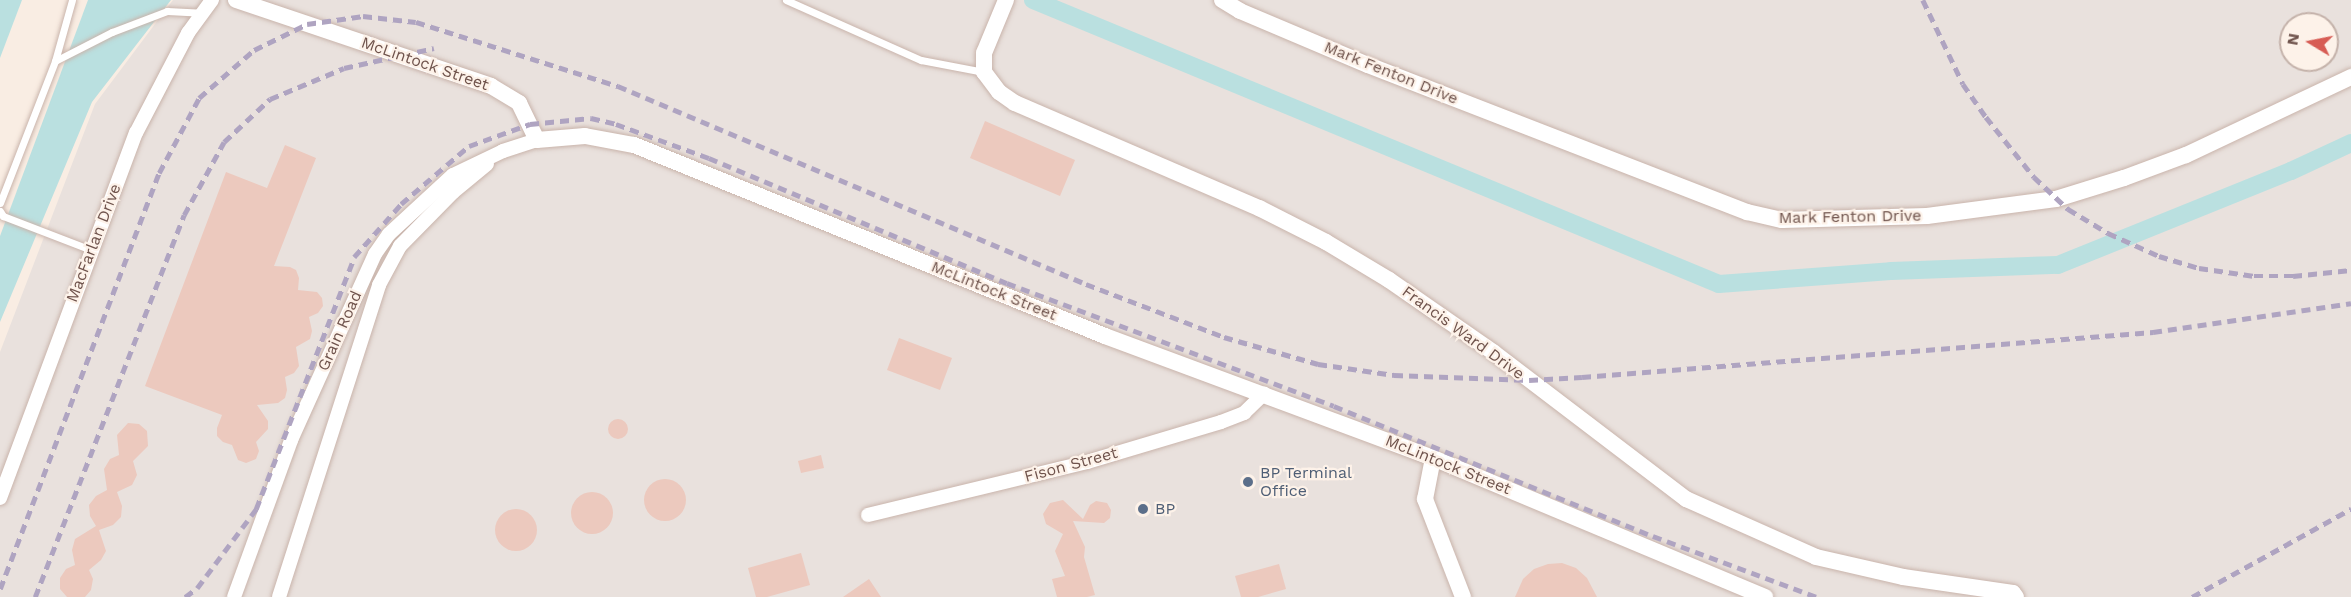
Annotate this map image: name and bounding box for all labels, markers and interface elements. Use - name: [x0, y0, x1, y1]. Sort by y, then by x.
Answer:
- north arrow: [2279, 12, 2339, 72]
- text: N: [2282, 32, 2303, 47]
- street label: McLintock Street: [358, 33, 492, 95]
- street label: Mark Fenton Drive: [1321, 37, 1461, 109]
- street label: MacFarlan Drive: [63, 181, 125, 305]
- street label: Mark Fenton Drive: [1778, 206, 1922, 228]
- street label: McLintock Street: [928, 257, 1060, 325]
- street label: Francis Ward Drive: [1398, 282, 1528, 384]
- street label: Grain Road: [314, 288, 366, 374]
- street label: McLintock Street: [1382, 431, 1514, 499]
- street label: Fison Street: [1022, 443, 1120, 487]
- place label: BP Terminal Office: [1260, 463, 1353, 501]
- marker: BP Terminal Office: [1241, 475, 1255, 489]
- place label: BP: [1155, 499, 1175, 519]
- marker: BP: [1136, 502, 1150, 516]

